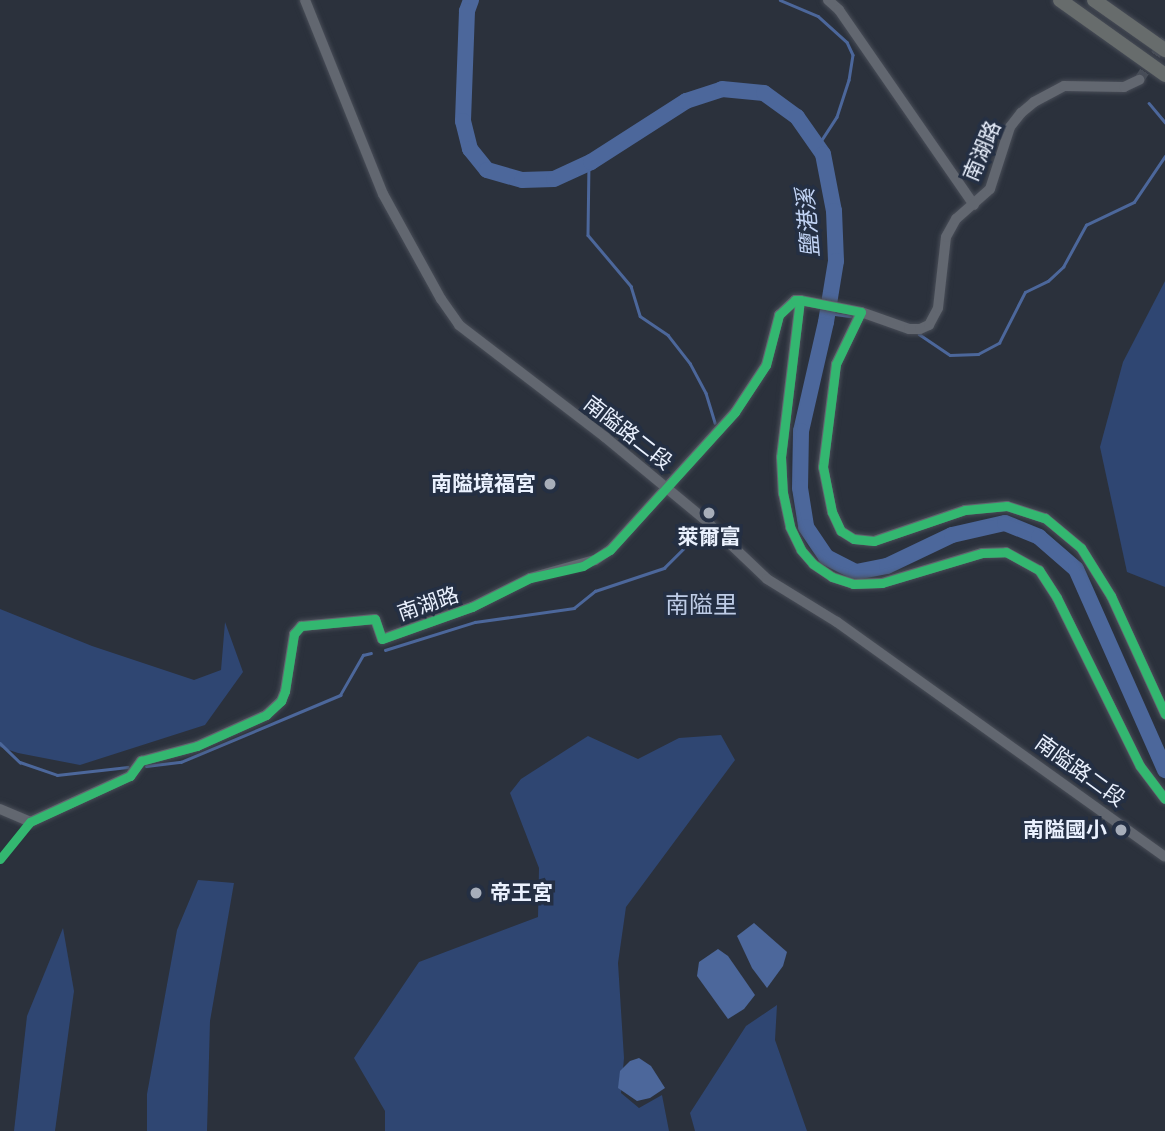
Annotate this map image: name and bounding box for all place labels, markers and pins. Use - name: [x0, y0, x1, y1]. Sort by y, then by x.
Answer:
- place label: 南隘境福宮: [431, 471, 536, 497]
- marker: 南隘境福宮: [542, 476, 558, 492]
- marker: 萊爾富: [701, 505, 717, 521]
- place label: 萊爾富: [678, 524, 740, 550]
- place label: 南隘國小: [1023, 817, 1107, 843]
- marker: 南隘國小: [1113, 822, 1129, 838]
- place label: 帝王宮: [490, 880, 553, 906]
- marker: 帝王宮: [468, 885, 484, 901]

